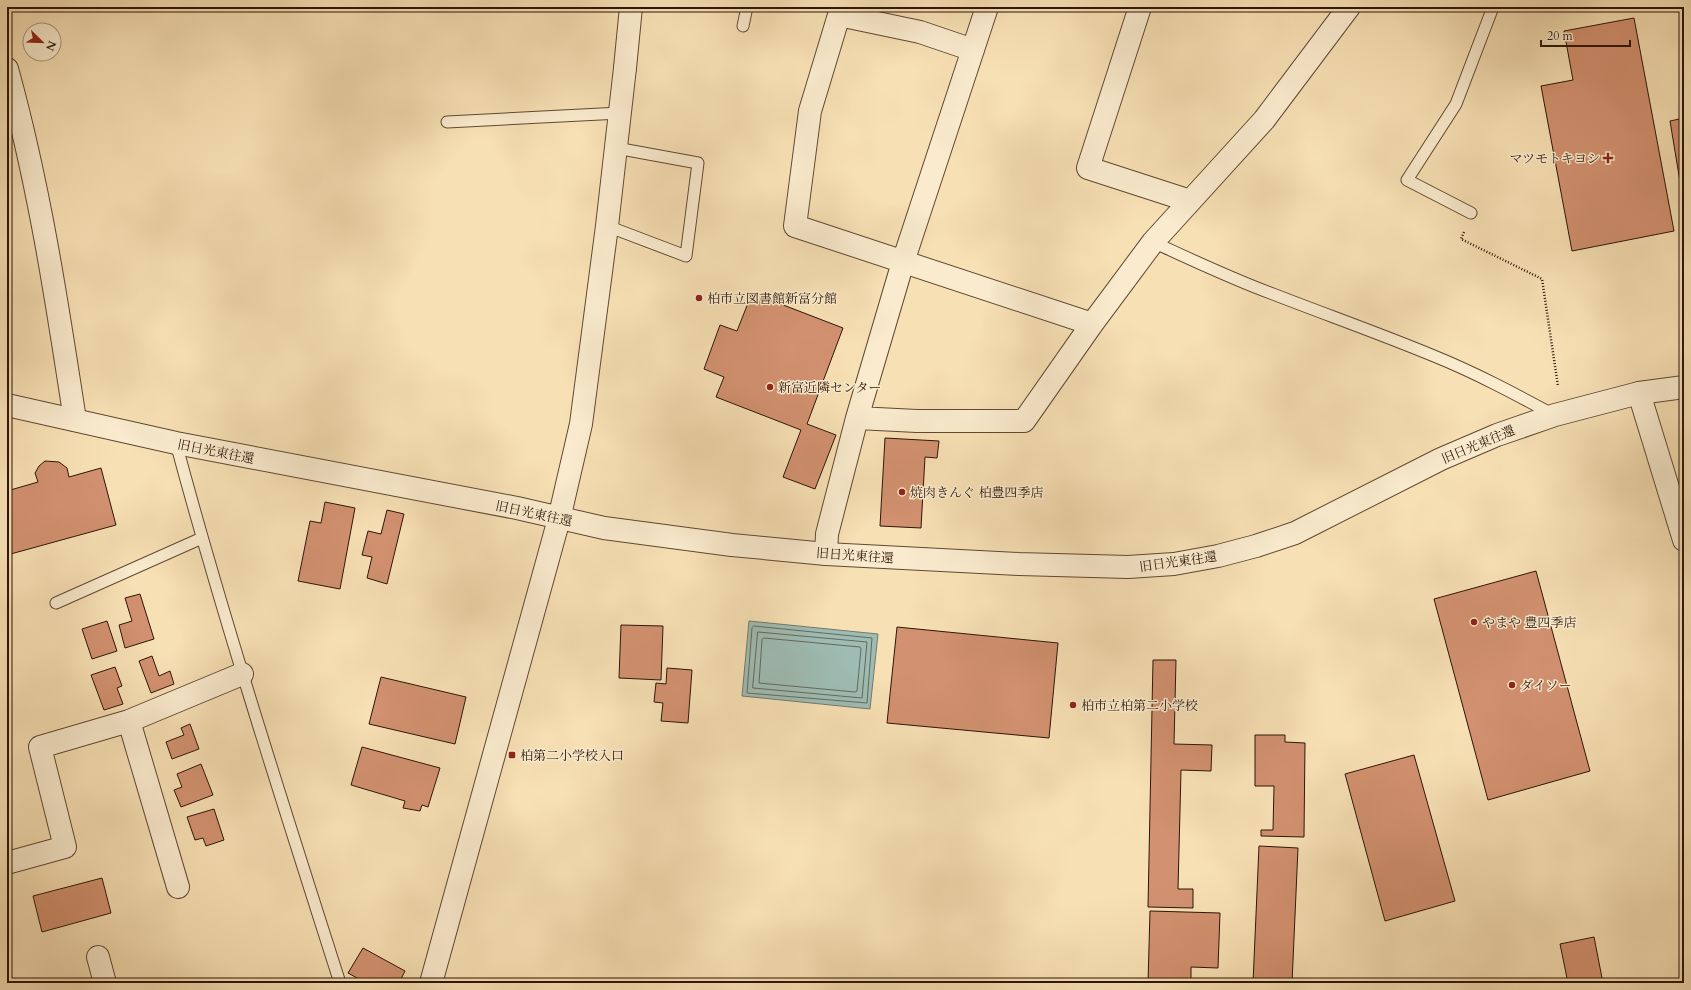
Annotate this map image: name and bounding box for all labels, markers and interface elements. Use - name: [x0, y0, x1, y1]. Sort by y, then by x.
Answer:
- north arrow: [22, 22, 62, 62]
- scale bar: [1541, 22, 1630, 48]
- text: 20 m: [1547, 28, 1574, 44]
- text: N: [42, 38, 60, 53]
- place label: マツモトキヨシ: [1509, 150, 1600, 168]
- marker: マツモトキヨシ: [1603, 153, 1613, 163]
- place label: 柏市立図書館新富分館: [707, 290, 837, 308]
- marker: 柏市立図書館新富分館: [694, 293, 704, 303]
- place label: 新富近隣センター: [778, 379, 881, 397]
- marker: 新富近隣センター: [765, 382, 775, 392]
- street label: 旧日光東往還: [1439, 421, 1518, 468]
- street label: 旧日光東往還: [176, 436, 256, 468]
- place label: 焼肉きんぐ 柏豊四季店: [910, 484, 1044, 502]
- marker: 焼肉きんぐ 柏豊四季店: [897, 487, 907, 497]
- street label: 旧日光東往還: [494, 497, 574, 531]
- street label: 旧日光東往還: [815, 544, 894, 568]
- street label: 旧日光東往還: [1138, 548, 1218, 576]
- place label: やまや 豊四季店: [1482, 614, 1577, 632]
- marker: やまや 豊四季店: [1469, 617, 1479, 627]
- place label: ダイソー: [1520, 677, 1572, 695]
- marker: ダイソー: [1507, 680, 1517, 690]
- place label: 柏市立柏第二小学校: [1081, 697, 1198, 715]
- marker: 柏市立柏第二小学校: [1068, 700, 1078, 710]
- place label: 柏第二小学校入口: [520, 747, 624, 765]
- marker: 柏第二小学校入口: [507, 750, 517, 760]

